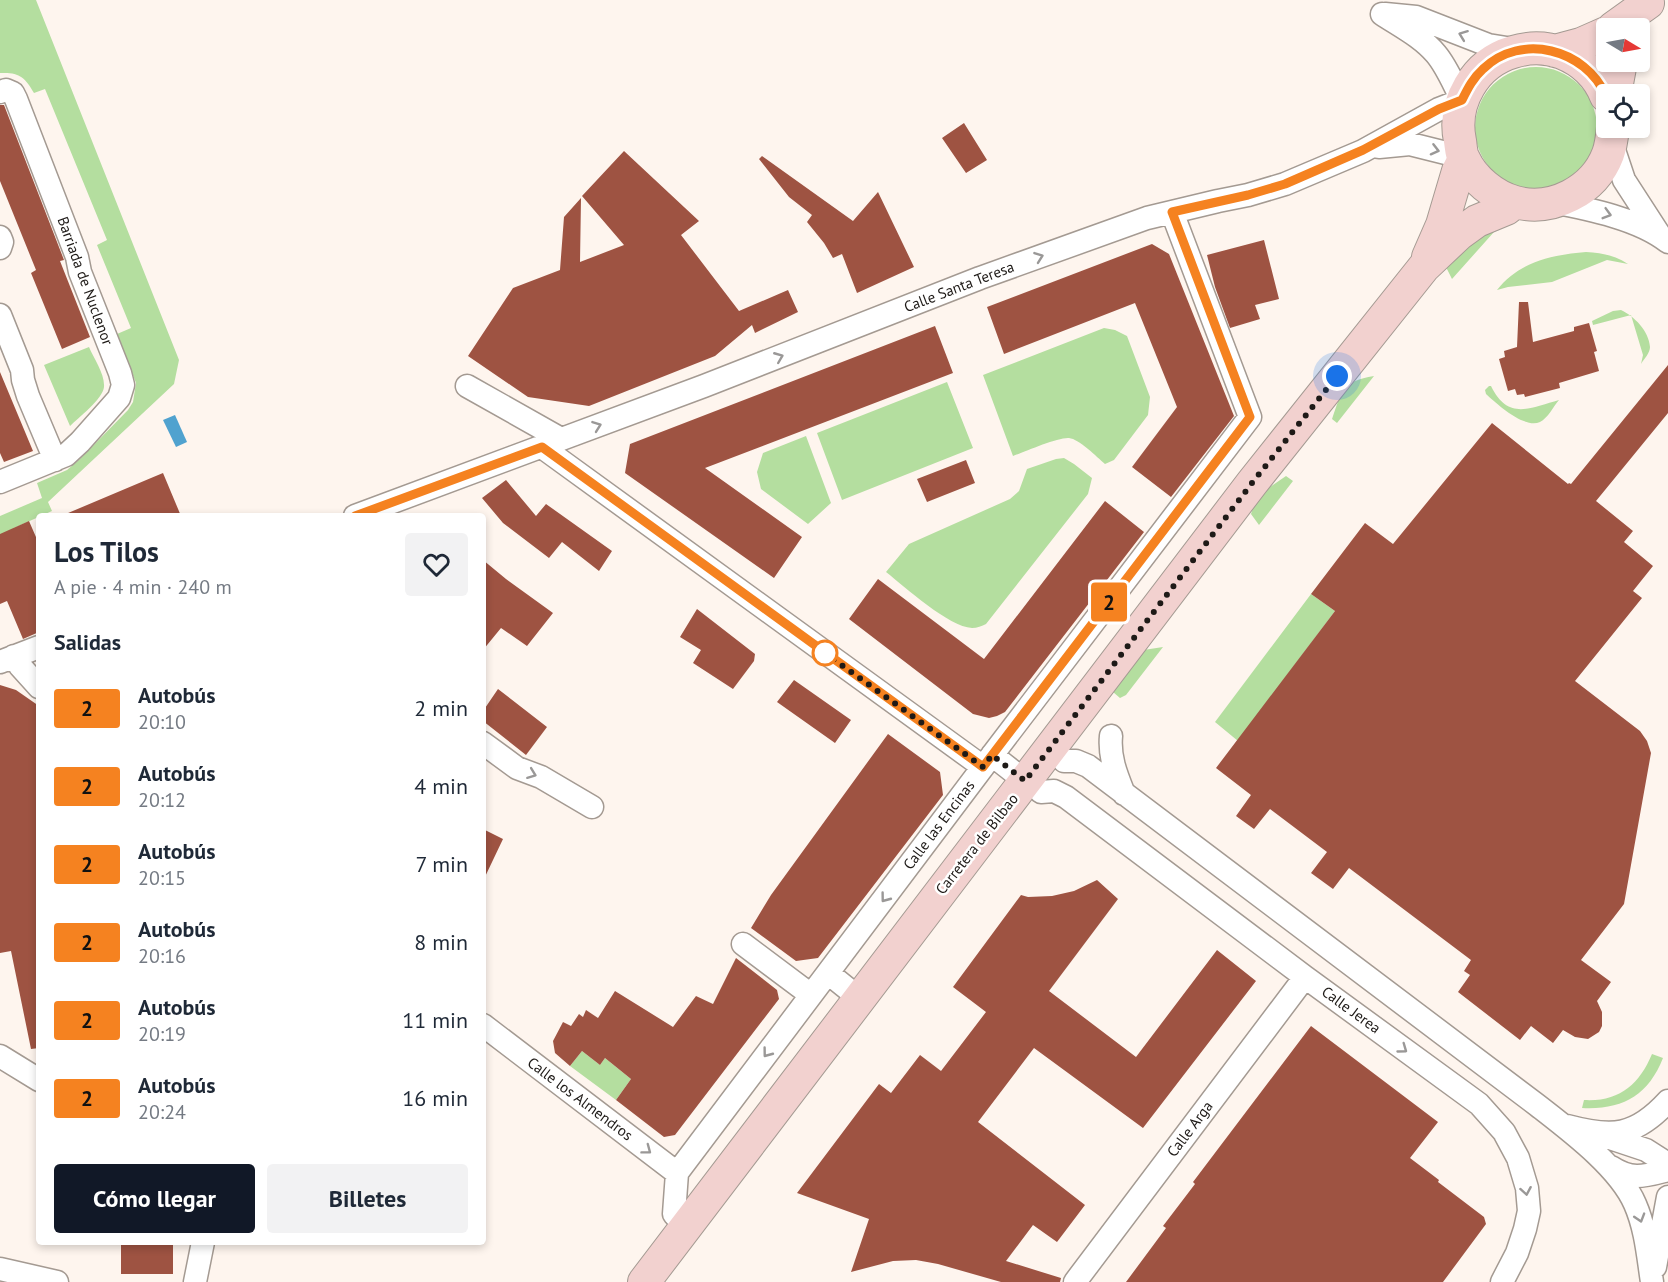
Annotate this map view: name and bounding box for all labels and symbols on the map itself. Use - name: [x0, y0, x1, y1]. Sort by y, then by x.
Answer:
- north arrow: [1596, 18, 1650, 72]
- one-way arrow: [1458, 30, 1469, 42]
- one-way arrow: [1429, 142, 1439, 155]
- one-way arrow: [1601, 207, 1612, 219]
- street label: Barriada de Nuclenor: [53, 214, 118, 348]
- one-way arrow: [1033, 251, 1044, 264]
- street label: Calle Santa Teresa: [901, 257, 1017, 316]
- one-way arrow: [773, 352, 784, 364]
- your location: [1322, 361, 1352, 391]
- one-way arrow: [590, 421, 601, 433]
- line badge: 2: [1090, 582, 1128, 622]
- unlabelled marker: [812, 640, 838, 666]
- one-way arrow: [526, 767, 537, 779]
- street label: Calle las Encinas: [899, 776, 978, 873]
- street label: Carretera de Bilbao: [931, 789, 1022, 898]
- one-way arrow: [881, 891, 892, 902]
- street label: Calle Jerea: [1318, 982, 1384, 1037]
- one-way arrow: [1396, 1041, 1407, 1052]
- one-way arrow: [764, 1047, 775, 1058]
- street label: Calle los Almendros: [524, 1053, 637, 1144]
- street label: Calle Arga: [1162, 1097, 1217, 1160]
- one-way arrow: [640, 1142, 651, 1153]
- one-way arrow: [1519, 1186, 1532, 1196]
- one-way arrow: [1633, 1212, 1645, 1223]

